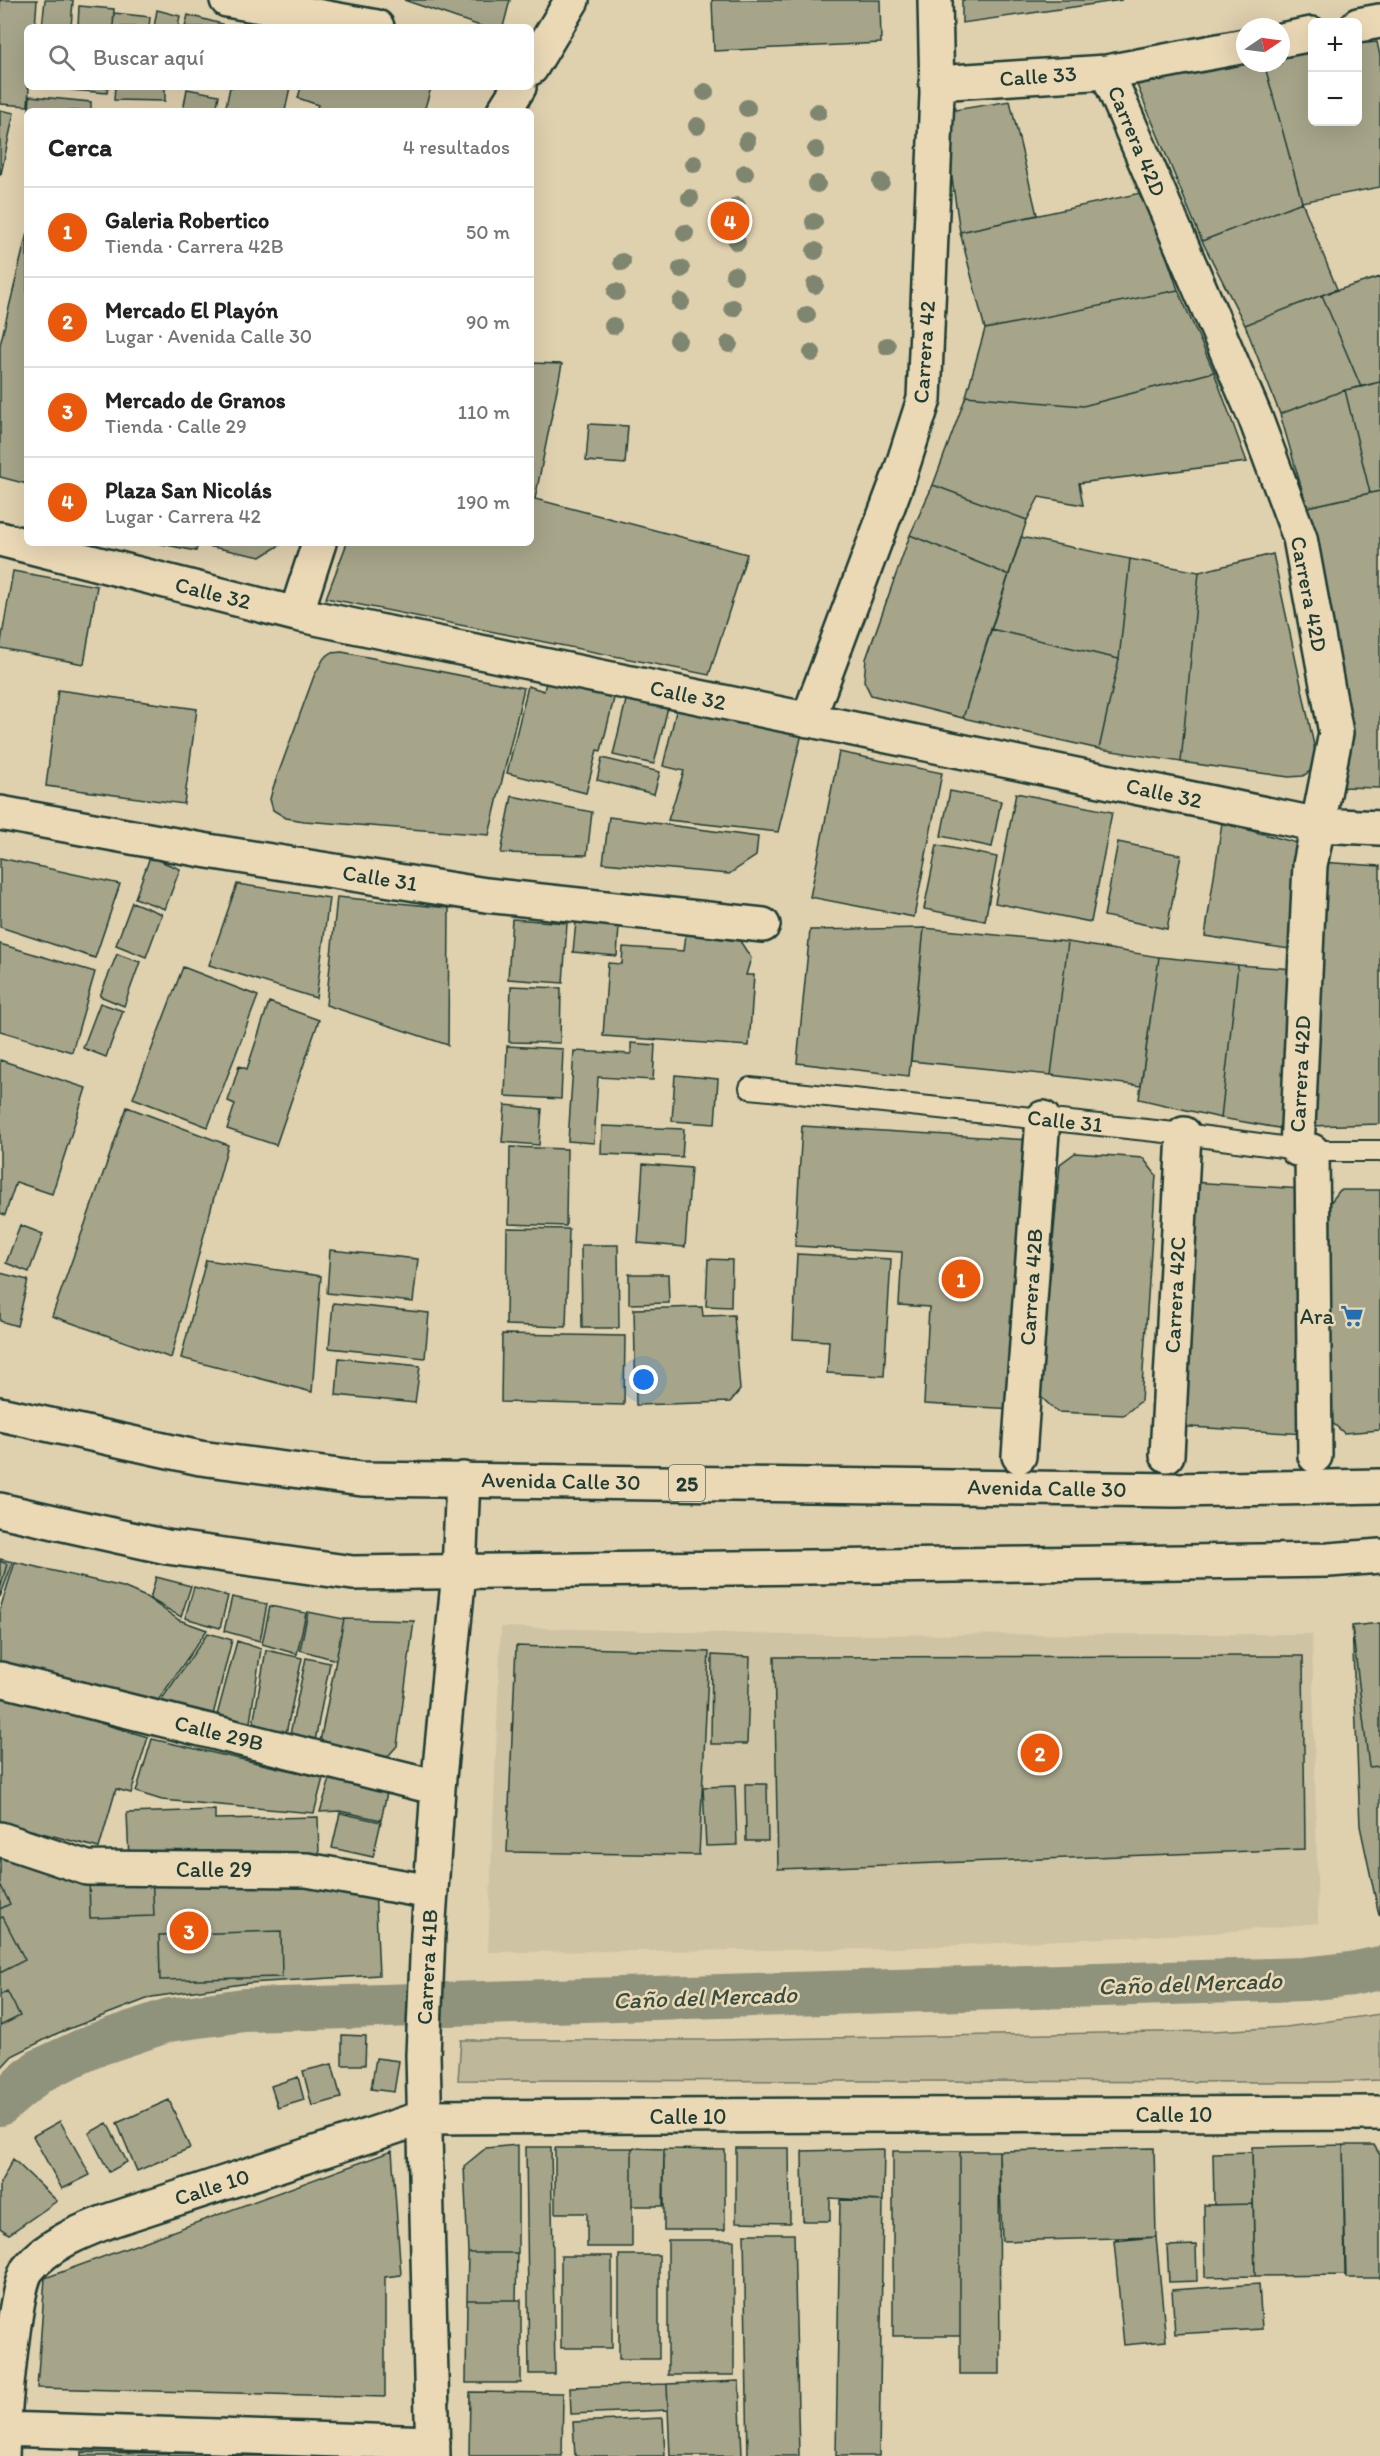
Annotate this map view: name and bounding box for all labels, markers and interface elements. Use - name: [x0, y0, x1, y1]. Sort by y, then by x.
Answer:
- north arrow: [1236, 18, 1290, 72]
- map controls: [1308, 18, 1362, 126]
- button: +: [1308, 18, 1362, 72]
- search box: [24, 24, 534, 90]
- icon: search: [45, 41, 78, 74]
- text: Buscar aquí: [93, 44, 204, 71]
- street label: Calle 33: [998, 60, 1078, 92]
- button: −: [1308, 72, 1362, 126]
- street label: Carrera 42D: [1102, 82, 1172, 200]
- text: Cerca: [48, 131, 112, 163]
- text: 4 resultados: [403, 135, 510, 159]
- pin: 4: [710, 198, 750, 244]
- text: Galeria Robertico: [105, 207, 269, 234]
- text: 1: [63, 220, 72, 244]
- text: 50 m: [466, 220, 510, 244]
- text: Tienda · Carrera 42B: [105, 234, 284, 258]
- text: Mercado El Playón: [105, 297, 278, 324]
- street label: Carrera 42: [907, 299, 941, 404]
- text: 2: [62, 310, 73, 334]
- text: 90 m: [466, 310, 510, 334]
- text: Lugar · Avenida Calle 30: [105, 324, 312, 348]
- text: Mercado de Granos: [105, 387, 286, 414]
- text: 3: [62, 400, 73, 424]
- text: 110 m: [458, 400, 510, 424]
- text: Tienda · Calle 29: [105, 414, 247, 438]
- text: Plaza San Nicolás: [105, 477, 272, 504]
- text: 4: [61, 490, 74, 514]
- text: 190 m: [457, 490, 510, 514]
- text: Lugar · Carrera 42: [105, 504, 261, 528]
- street label: Carrera 42D: [1285, 534, 1333, 654]
- street label: Calle 32: [172, 571, 254, 616]
- street label: Calle 32: [648, 674, 729, 716]
- street label: Calle 32: [1124, 772, 1205, 814]
- street label: Calle 31: [341, 859, 419, 897]
- street label: Carrera 42D: [1283, 1015, 1317, 1133]
- street label: Calle 31: [1026, 1104, 1104, 1138]
- street label: Carrera 42B: [1013, 1228, 1049, 1346]
- street label: Carrera 42C: [1158, 1236, 1192, 1354]
- pin: 1: [942, 1256, 980, 1302]
- place label: Ara: [1300, 1303, 1335, 1330]
- supermarket icon: Ara: [1339, 1303, 1365, 1329]
- your location: [629, 1365, 658, 1394]
- road number: 25: [669, 1465, 705, 1501]
- street label: Avenida Calle 30: [481, 1466, 641, 1496]
- street label: Avenida Calle 30: [967, 1473, 1127, 1503]
- street label: Calle 29B: [172, 1709, 266, 1757]
- pin: 2: [1020, 1730, 1060, 1776]
- street label: Calle 29: [176, 1856, 252, 1883]
- pin: 3: [170, 1908, 208, 1954]
- street label: Carrera 41B: [410, 1908, 444, 2026]
- water label: Caño del Mercado: [1098, 1965, 1283, 2001]
- water label: Caño del Mercado: [613, 1979, 798, 2015]
- street label: Calle 10: [1135, 2101, 1213, 2128]
- street label: Calle 10: [649, 2103, 727, 2130]
- street label: Calle 10: [171, 2162, 253, 2212]

